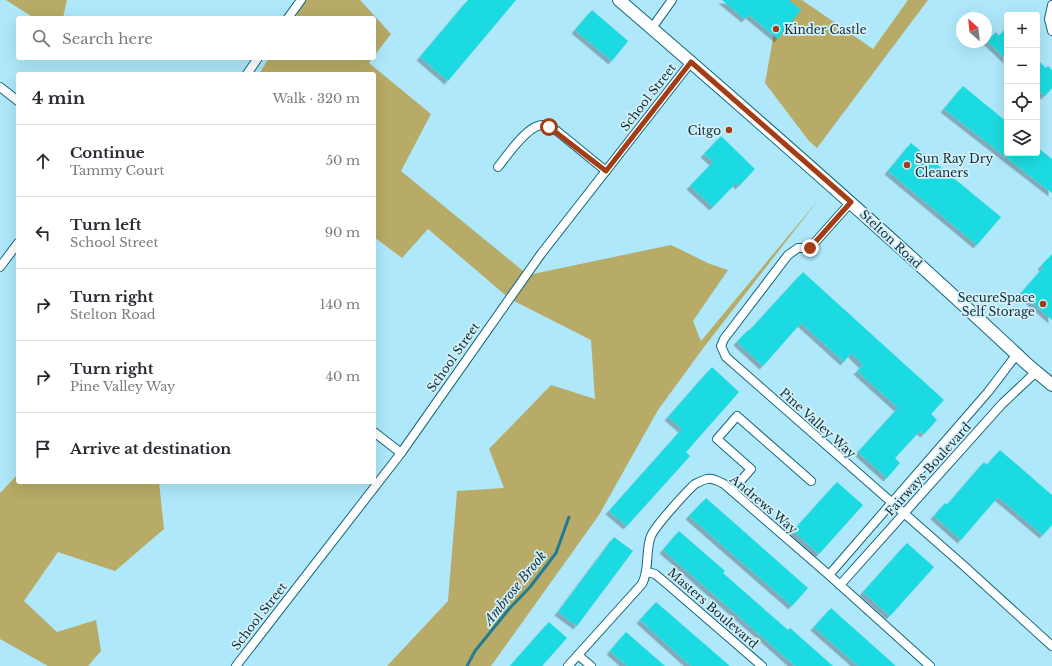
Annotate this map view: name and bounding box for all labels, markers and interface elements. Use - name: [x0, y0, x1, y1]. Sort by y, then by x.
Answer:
- north arrow: [956, 12, 992, 48]
- map controls: [1004, 12, 1040, 156]
- button: +: [1004, 12, 1040, 48]
- search box: [16, 16, 376, 60]
- place label: Kinder Castle: [784, 22, 867, 37]
- marker: Kinder Castle: [771, 24, 781, 34]
- icon: search: [30, 27, 52, 49]
- text: Search here: [62, 29, 153, 48]
- button: −: [1004, 48, 1040, 84]
- street label: School Street: [617, 60, 679, 134]
- button: locate: [1004, 84, 1040, 120]
- text: 4 min: [32, 88, 85, 109]
- text: Walk · 320 m: [272, 90, 360, 107]
- route start: [540, 118, 558, 136]
- button: layers: [1004, 120, 1040, 156]
- place label: Citgo: [688, 123, 721, 138]
- marker: Citgo: [724, 125, 734, 135]
- text: Continue: [70, 143, 145, 162]
- icon: ahead: [32, 150, 54, 172]
- place label: Sun Ray Dry Cleaners: [915, 151, 993, 180]
- text: 50 m: [326, 152, 360, 169]
- marker: Sun Ray Dry Cleaners: [902, 160, 912, 170]
- text: Tammy Court: [70, 162, 164, 179]
- street label: Stelton Road: [857, 207, 925, 271]
- text: Turn left: [70, 215, 141, 234]
- icon: left: [32, 222, 54, 244]
- text: 90 m: [325, 224, 360, 241]
- text: School Street: [70, 234, 158, 251]
- route end: [801, 239, 819, 257]
- text: Turn right: [70, 287, 153, 306]
- place label: SecureSpace Self Storage: [958, 290, 1035, 319]
- icon: right: [32, 294, 54, 316]
- text: 140 m: [320, 296, 360, 313]
- marker: SecureSpace Self Storage: [1038, 299, 1048, 309]
- text: Stelton Road: [70, 306, 156, 323]
- street label: School Street: [423, 319, 483, 395]
- text: Turn right: [70, 359, 153, 378]
- icon: right: [32, 366, 54, 388]
- text: 40 m: [325, 368, 360, 385]
- text: Pine Valley Way: [70, 378, 175, 395]
- street label: Pine Valley Way: [777, 385, 859, 461]
- street label: Fairways Boulevard: [882, 419, 974, 519]
- icon: arrive: [32, 438, 54, 460]
- text: Arrive at destination: [70, 439, 231, 458]
- street label: Andrews Way: [726, 471, 801, 537]
- water label: Ambrose Brook: [479, 547, 550, 630]
- street label: Masters Boulevard: [665, 565, 761, 651]
- street label: School Street: [228, 579, 290, 653]

